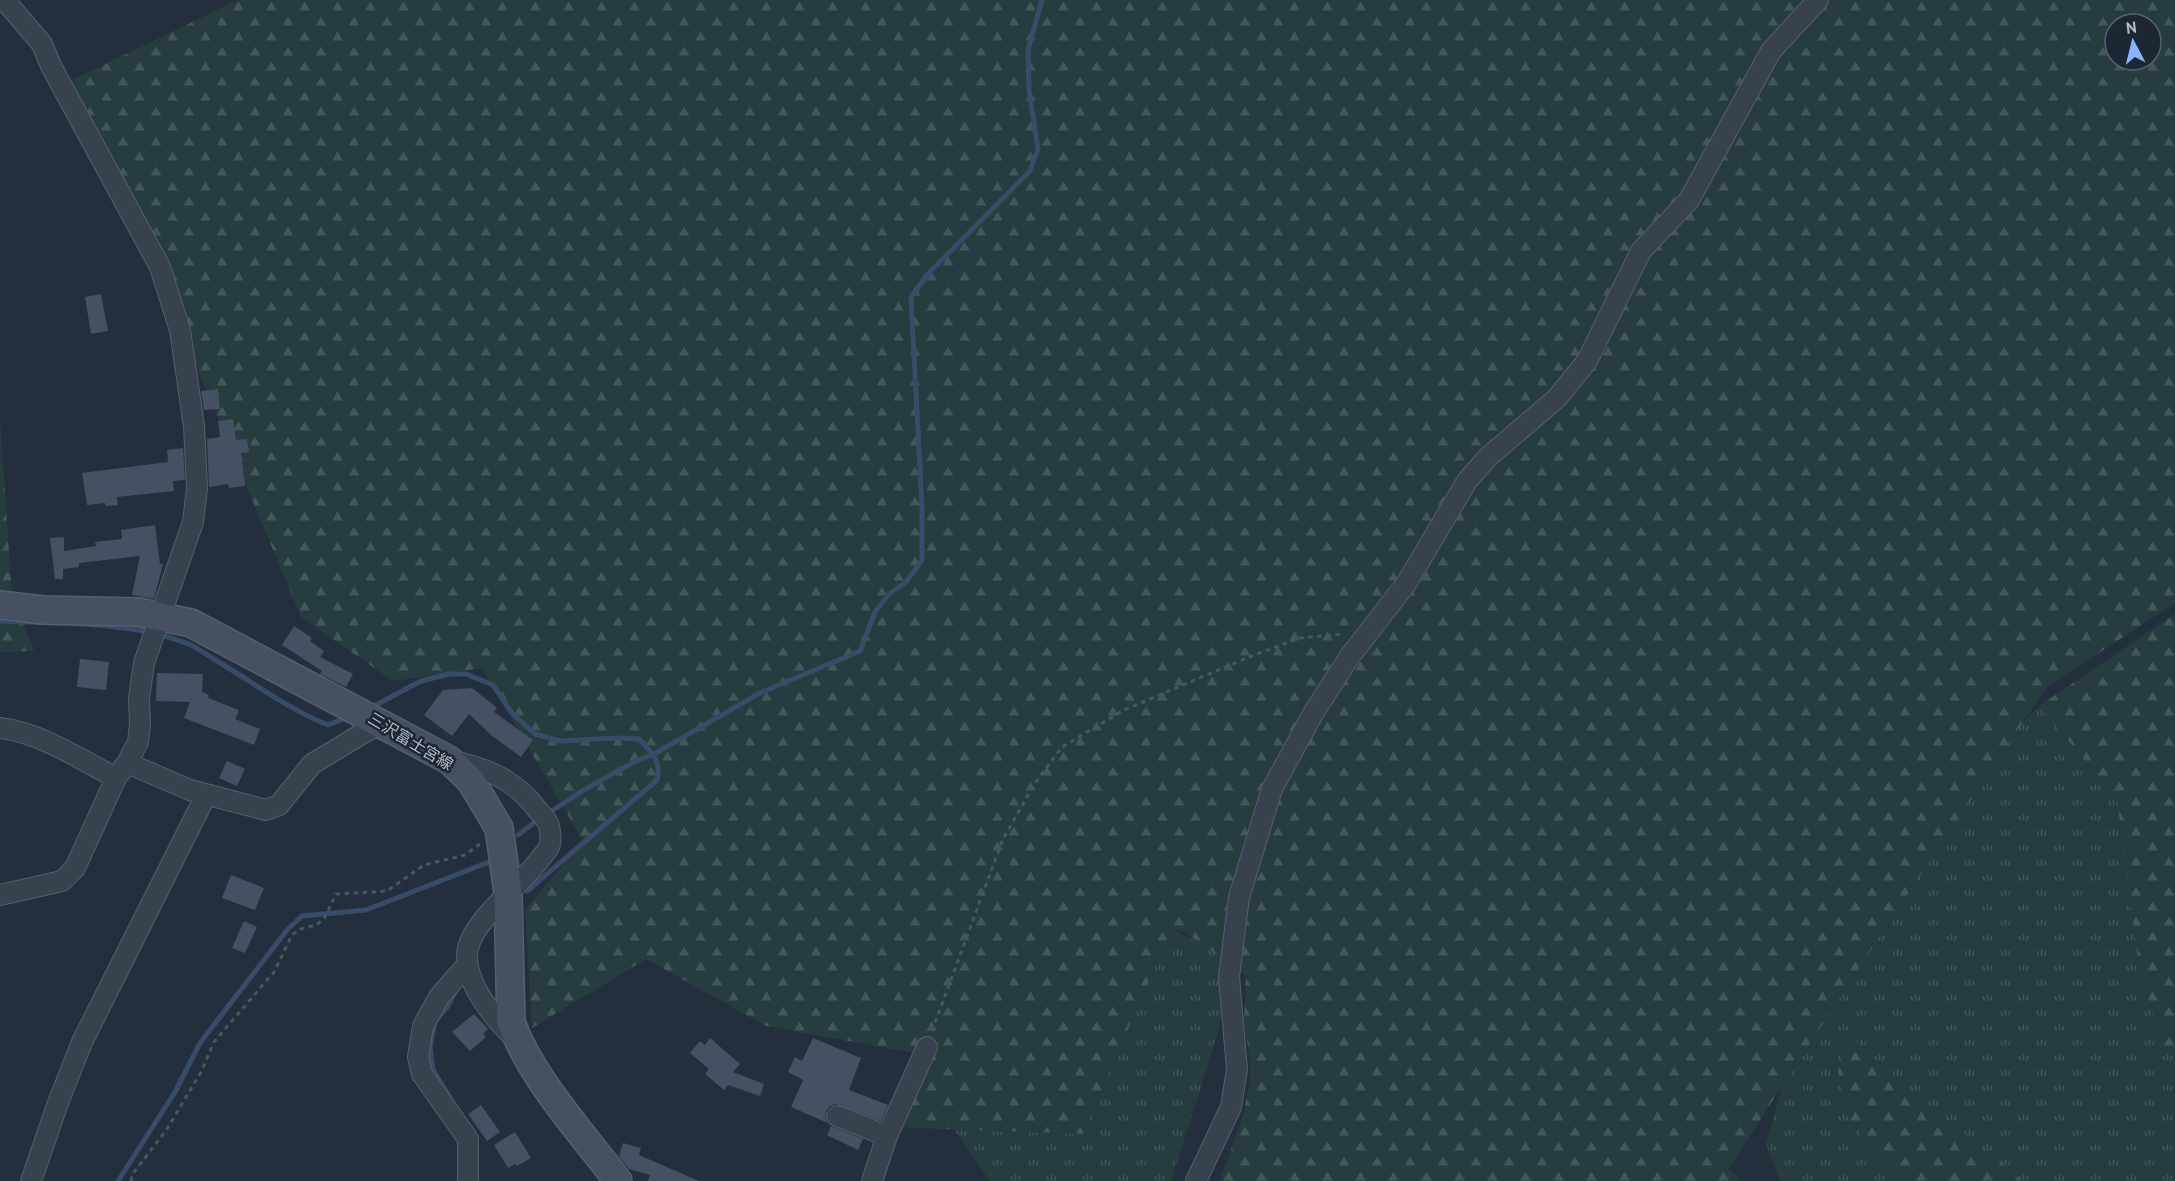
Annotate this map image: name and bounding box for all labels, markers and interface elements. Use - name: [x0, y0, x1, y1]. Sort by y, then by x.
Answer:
- north arrow: [2103, 12, 2163, 72]
- text: N: [2125, 17, 2138, 38]
- street label: 三沢富士宮線: [365, 708, 457, 774]

